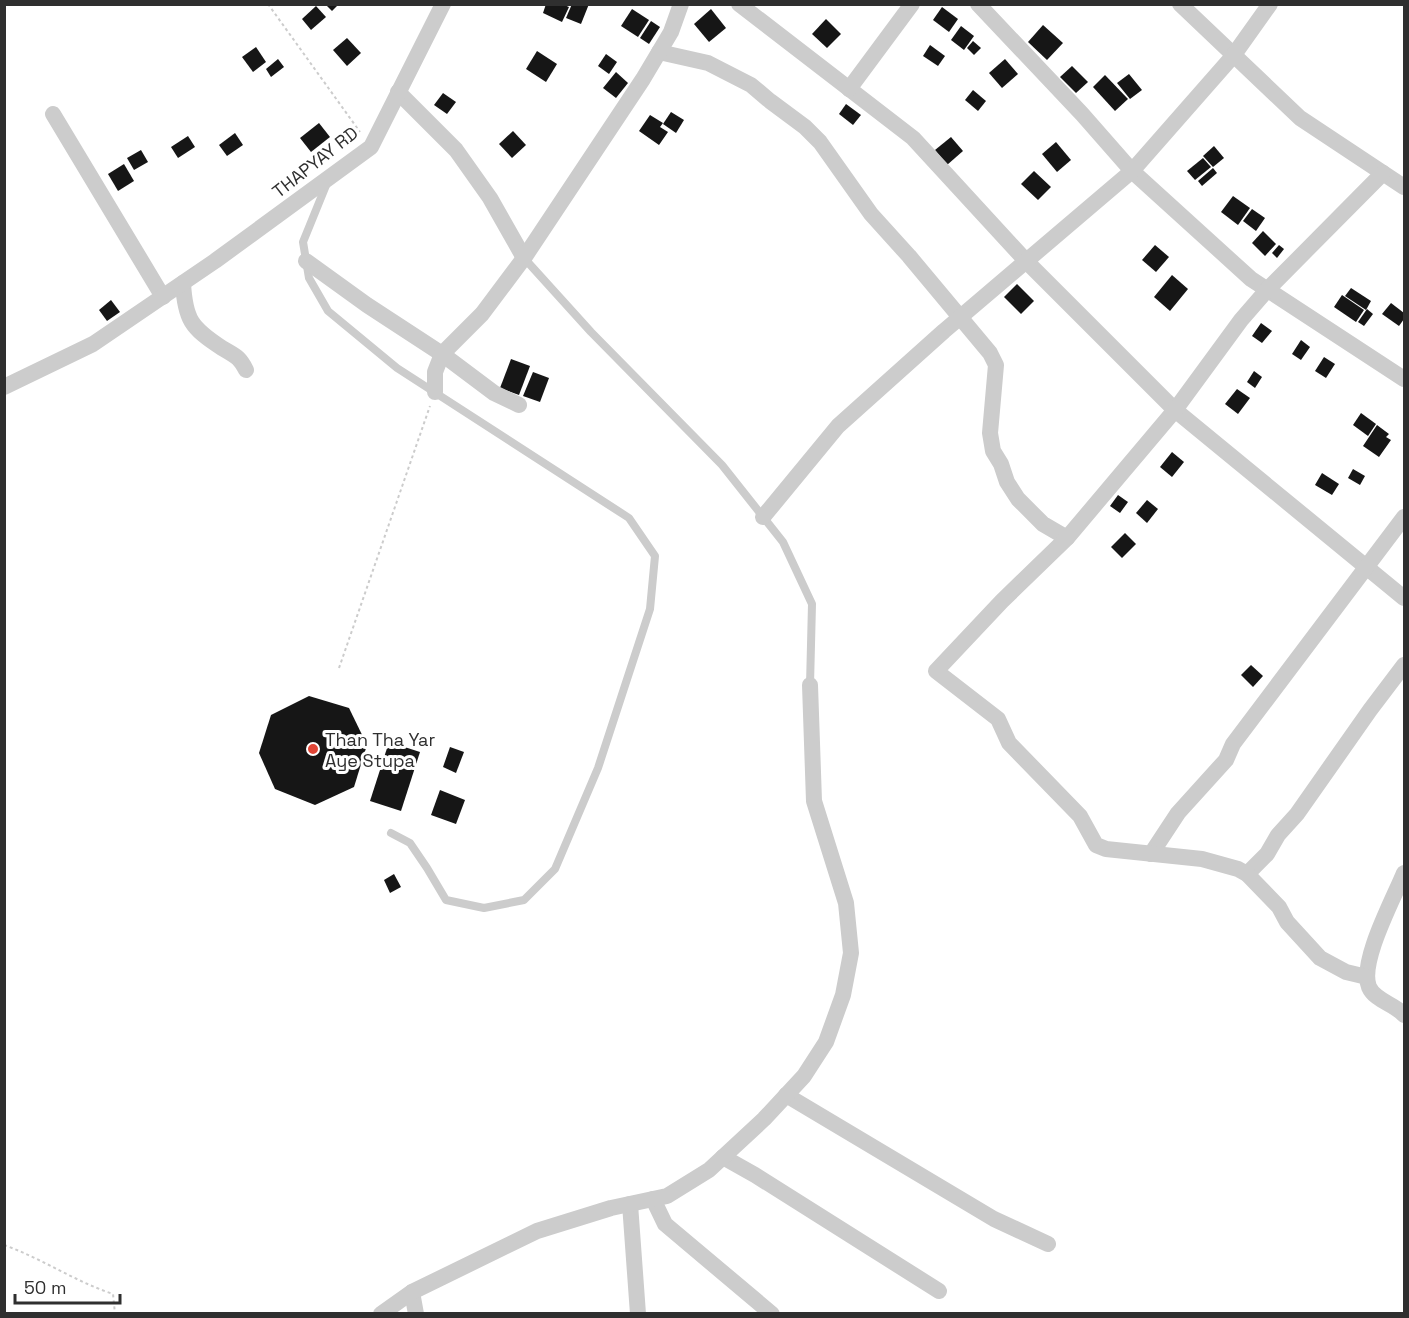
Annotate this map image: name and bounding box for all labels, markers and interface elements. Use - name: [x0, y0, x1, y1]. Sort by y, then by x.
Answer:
- street label: THAPYAY RD: [267, 121, 363, 203]
- place label: Than Tha Yar Aye Stupa: [325, 728, 435, 772]
- marker: Than Tha Yar Aye Stupa: [306, 742, 320, 756]
- scale bar: [15, 1267, 120, 1305]
- text: 50 m: [24, 1276, 66, 1299]

